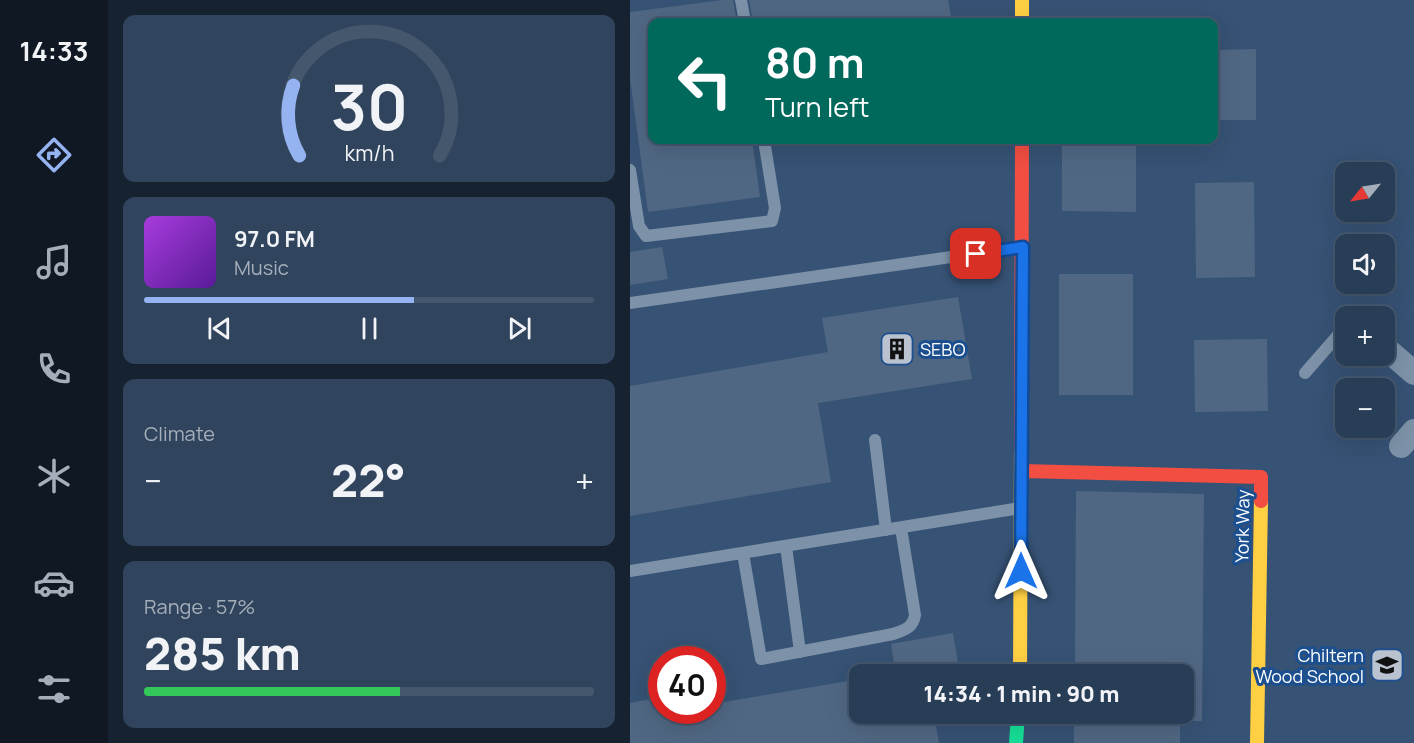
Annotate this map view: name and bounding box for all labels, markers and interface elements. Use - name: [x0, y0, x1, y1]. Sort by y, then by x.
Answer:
- text: 14:33: [20, 32, 88, 69]
- text: 80 m: [765, 33, 865, 91]
- icon: left: [666, 42, 744, 120]
- text: 30: [330, 63, 408, 149]
- text: Turn left: [765, 88, 869, 125]
- icon: directions: [33, 134, 75, 176]
- text: km/h: [344, 138, 394, 167]
- north arrow: [1335, 162, 1395, 222]
- map controls: [1335, 162, 1395, 438]
- text: 97.0 FM: [234, 224, 315, 254]
- pin: [950, 228, 1001, 279]
- button: sound: [1335, 234, 1395, 294]
- icon: arrive: [959, 237, 992, 270]
- icon: music: [33, 241, 75, 283]
- text: Music: [234, 254, 289, 281]
- button: +: [1335, 306, 1395, 366]
- icon: previous: [203, 312, 236, 345]
- icon: pause: [353, 312, 386, 345]
- icon: next: [503, 312, 536, 345]
- building icon: SEBO: [879, 331, 915, 367]
- place label: SEBO: [920, 337, 965, 361]
- icon: phone: [33, 348, 75, 390]
- button: −: [1335, 378, 1395, 438]
- text: Climate: [144, 420, 215, 447]
- text: 22°: [331, 449, 406, 511]
- icon: climate: [33, 455, 75, 497]
- text: −: [144, 458, 162, 503]
- text: +: [575, 458, 594, 503]
- street label: York Way: [1229, 489, 1255, 563]
- position arrow: [989, 539, 1053, 603]
- icon: car: [33, 562, 75, 604]
- text: Range · 57%: [144, 593, 255, 620]
- text: 285 km: [144, 622, 301, 684]
- place label: Chiltern Wood School: [1255, 643, 1364, 688]
- speed limit sign: 40: [648, 646, 726, 724]
- school or university icon: Chiltern Wood School: [1369, 647, 1405, 683]
- icon: filters: [33, 668, 75, 710]
- text: 14:34 · 1 min · 90 m: [924, 679, 1119, 709]

